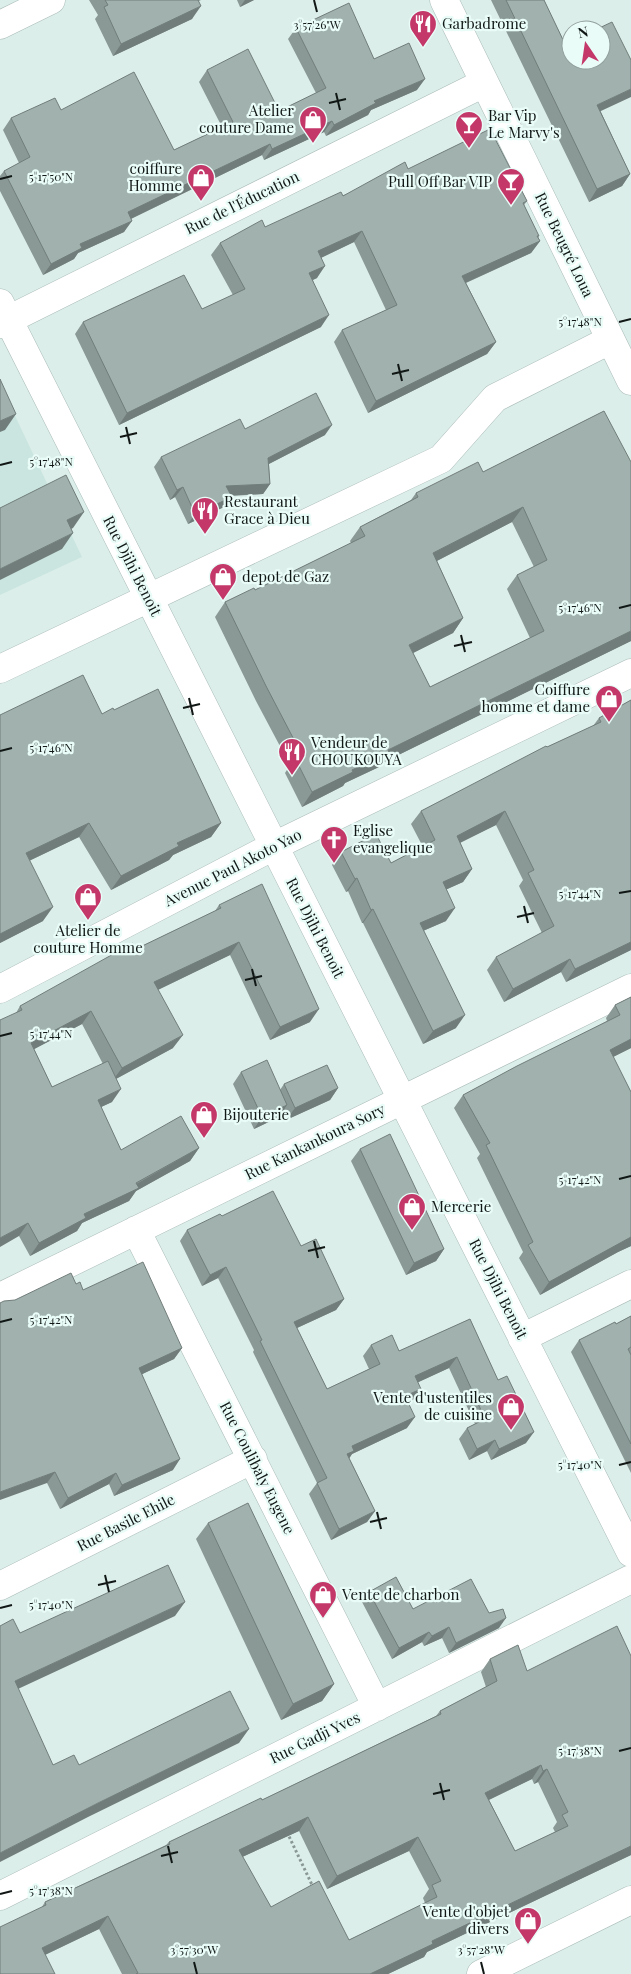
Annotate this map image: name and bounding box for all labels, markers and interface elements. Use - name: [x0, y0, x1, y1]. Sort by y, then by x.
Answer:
- restaurant icon: Garbadrome: [408, 9, 438, 48]
- place label: Garbadrome: [442, 13, 526, 33]
- text: 3°57'26"W: [293, 16, 341, 32]
- north arrow: [561, 20, 611, 70]
- text: N: [576, 21, 590, 42]
- place label: Atelier couture Dame: [199, 100, 294, 137]
- shop icon: Atelier couture Dame: [298, 105, 328, 144]
- place label: Bar Vip Le Marvy's: [488, 105, 560, 142]
- bar icon: Bar Vip Le Marvy's: [454, 110, 484, 149]
- place label: coiffure Homme: [128, 158, 182, 195]
- shop icon: coiffure Homme: [186, 163, 216, 202]
- street label: Rue de l'Éducation: [181, 166, 302, 238]
- bar icon: Pull Off Bar VIP: [496, 167, 526, 206]
- text: 5°17'50"N: [29, 168, 74, 184]
- place label: Pull Off Bar VIP: [388, 171, 492, 191]
- street label: Rue Beugré Loua: [531, 189, 599, 301]
- text: 5°17'48"N: [558, 313, 602, 329]
- text: 5°17'48"N: [29, 453, 73, 469]
- place label: Restaurant Grace à Dieu: [224, 491, 310, 528]
- restaurant icon: Restaurant Grace à Dieu: [190, 496, 220, 535]
- street label: Rue Djihi Benoit: [99, 512, 167, 620]
- shop icon: depot de Gaz: [208, 562, 238, 601]
- place label: depot de Gaz: [242, 566, 329, 586]
- text: 5°17'46"N: [558, 599, 602, 615]
- place label: Coiffure homme et dame: [482, 679, 590, 716]
- shop icon: Coiffure homme et dame: [594, 684, 624, 723]
- place label: Vendeur de CHOUKOUYA: [310, 732, 402, 769]
- restaurant icon: Vendeur de CHOUKOUYA: [277, 737, 307, 776]
- text: 5°17'46"N: [29, 739, 73, 755]
- place label: Eglise evangelique: [353, 820, 433, 857]
- street label: Avenue Paul Akoto Yao: [160, 824, 305, 911]
- church icon: Eglise evangelique: [319, 825, 349, 864]
- street label: Rue Djihi Benoit: [282, 874, 350, 982]
- shop icon: Atelier de couture Homme: [73, 882, 103, 921]
- text: 5°17'44"N: [558, 885, 602, 901]
- place label: Atelier de couture Homme: [33, 920, 143, 957]
- text: 5°17'44"N: [29, 1025, 73, 1041]
- street label: Rue Kankankoura Sory: [241, 1098, 388, 1184]
- shop icon: Bijouterie: [189, 1100, 219, 1139]
- place label: Bijouterie: [223, 1104, 289, 1124]
- text: 5°17'42"N: [558, 1171, 602, 1187]
- shop icon: Mercerie: [397, 1192, 427, 1231]
- place label: Mercerie: [431, 1196, 491, 1216]
- street label: Rue Djihi Benoit: [465, 1235, 533, 1343]
- text: 5°17'42"N: [29, 1311, 73, 1327]
- place label: Vente d'ustentiles de cuisine: [372, 1387, 492, 1424]
- shop icon: Vente d'ustentiles de cuisine: [496, 1392, 526, 1431]
- street label: Rue Coulibaly Eugene: [216, 1398, 300, 1537]
- text: 5°17'40"N: [558, 1456, 603, 1472]
- street label: Rue Basile Ehile: [73, 1489, 178, 1555]
- shop icon: Vente de charbon: [308, 1580, 338, 1619]
- place label: Vente de charbon: [341, 1584, 459, 1604]
- text: 5°17'40"N: [29, 1596, 74, 1612]
- street label: Rue Gadji Yves: [266, 1707, 363, 1768]
- text: 5°17'38"N: [558, 1742, 603, 1758]
- text: 5°17'38"N: [29, 1882, 74, 1898]
- place label: Vente d'objet divers: [421, 1901, 510, 1938]
- shop icon: Vente d'objet divers: [513, 1906, 543, 1945]
- text: 3°57'30"W: [170, 1941, 218, 1957]
- text: 3°57'28"W: [457, 1941, 505, 1957]

